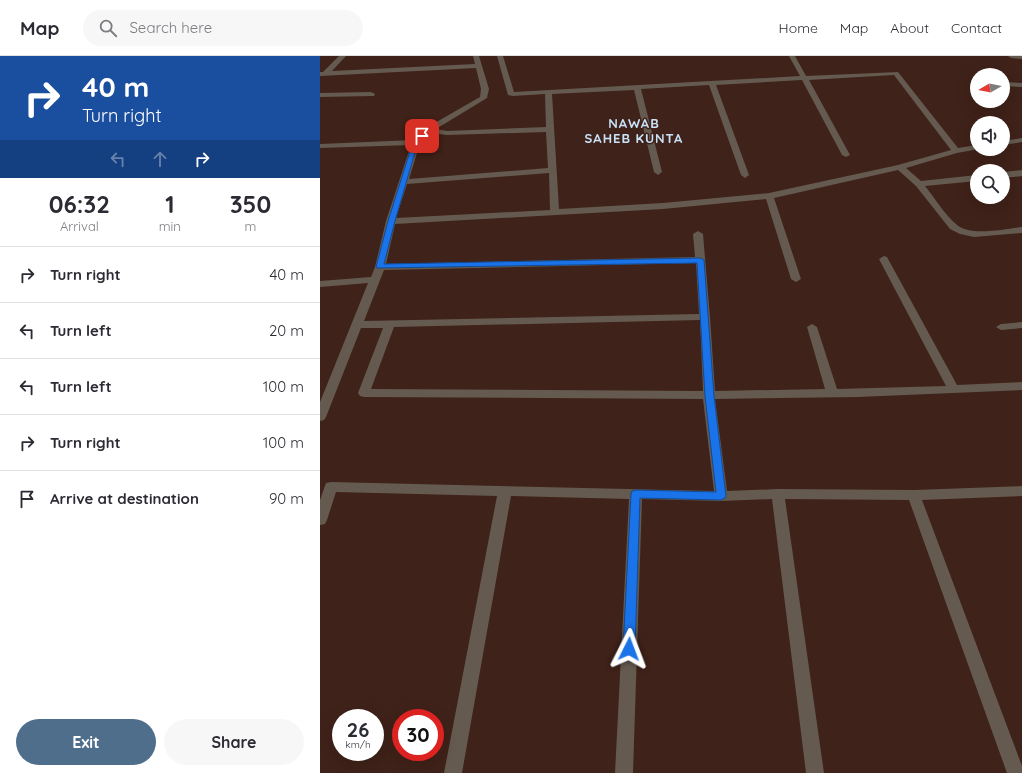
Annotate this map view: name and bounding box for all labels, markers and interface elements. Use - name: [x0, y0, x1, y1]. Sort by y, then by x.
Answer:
- search box: [83, 10, 363, 46]
- text: Map: [20, 16, 59, 40]
- icon: search: [97, 17, 119, 39]
- text: Search here: [129, 18, 212, 37]
- text: Home: [779, 19, 818, 37]
- text: Map: [840, 19, 868, 37]
- text: About: [890, 19, 929, 37]
- text: Contact: [951, 19, 1002, 37]
- north arrow: [970, 68, 1010, 108]
- map controls: [970, 68, 1010, 204]
- text: 40 m: [82, 69, 149, 104]
- icon: right: [16, 72, 68, 124]
- text: Turn right: [82, 104, 162, 127]
- district label: NAWAB SAHEB KUNTA: [585, 115, 683, 146]
- button: sound: [970, 116, 1010, 156]
- pin: [405, 119, 439, 153]
- icon: arrive: [411, 125, 433, 147]
- icon: left: [107, 148, 129, 170]
- icon: ahead: [149, 148, 171, 170]
- icon: right: [191, 148, 213, 170]
- button: search: [970, 164, 1010, 204]
- text: 06:32: [49, 189, 110, 219]
- text: 1: [165, 189, 174, 219]
- text: 350: [230, 189, 271, 219]
- text: Arrival: [60, 218, 99, 234]
- text: min: [159, 218, 181, 234]
- text: m: [245, 218, 256, 234]
- icon: right: [16, 264, 38, 286]
- text: Turn right: [50, 265, 121, 284]
- text: 40 m: [269, 265, 304, 284]
- icon: left: [16, 320, 38, 342]
- text: Turn left: [50, 321, 112, 340]
- text: 20 m: [269, 321, 304, 340]
- icon: left: [16, 376, 38, 398]
- text: Turn left: [50, 377, 112, 396]
- text: 100 m: [263, 377, 304, 396]
- icon: right: [16, 432, 38, 454]
- text: Turn right: [50, 433, 121, 452]
- text: 100 m: [263, 433, 304, 452]
- icon: arrive: [16, 488, 38, 510]
- text: Arrive at destination: [50, 489, 199, 508]
- text: 90 m: [269, 489, 304, 508]
- position arrow: [608, 628, 650, 670]
- speed limit sign: 30: [392, 709, 444, 761]
- text: 26: [347, 717, 369, 742]
- button: Exit: [16, 719, 156, 765]
- button: Share: [164, 719, 304, 765]
- text: km/h: [345, 738, 371, 751]

